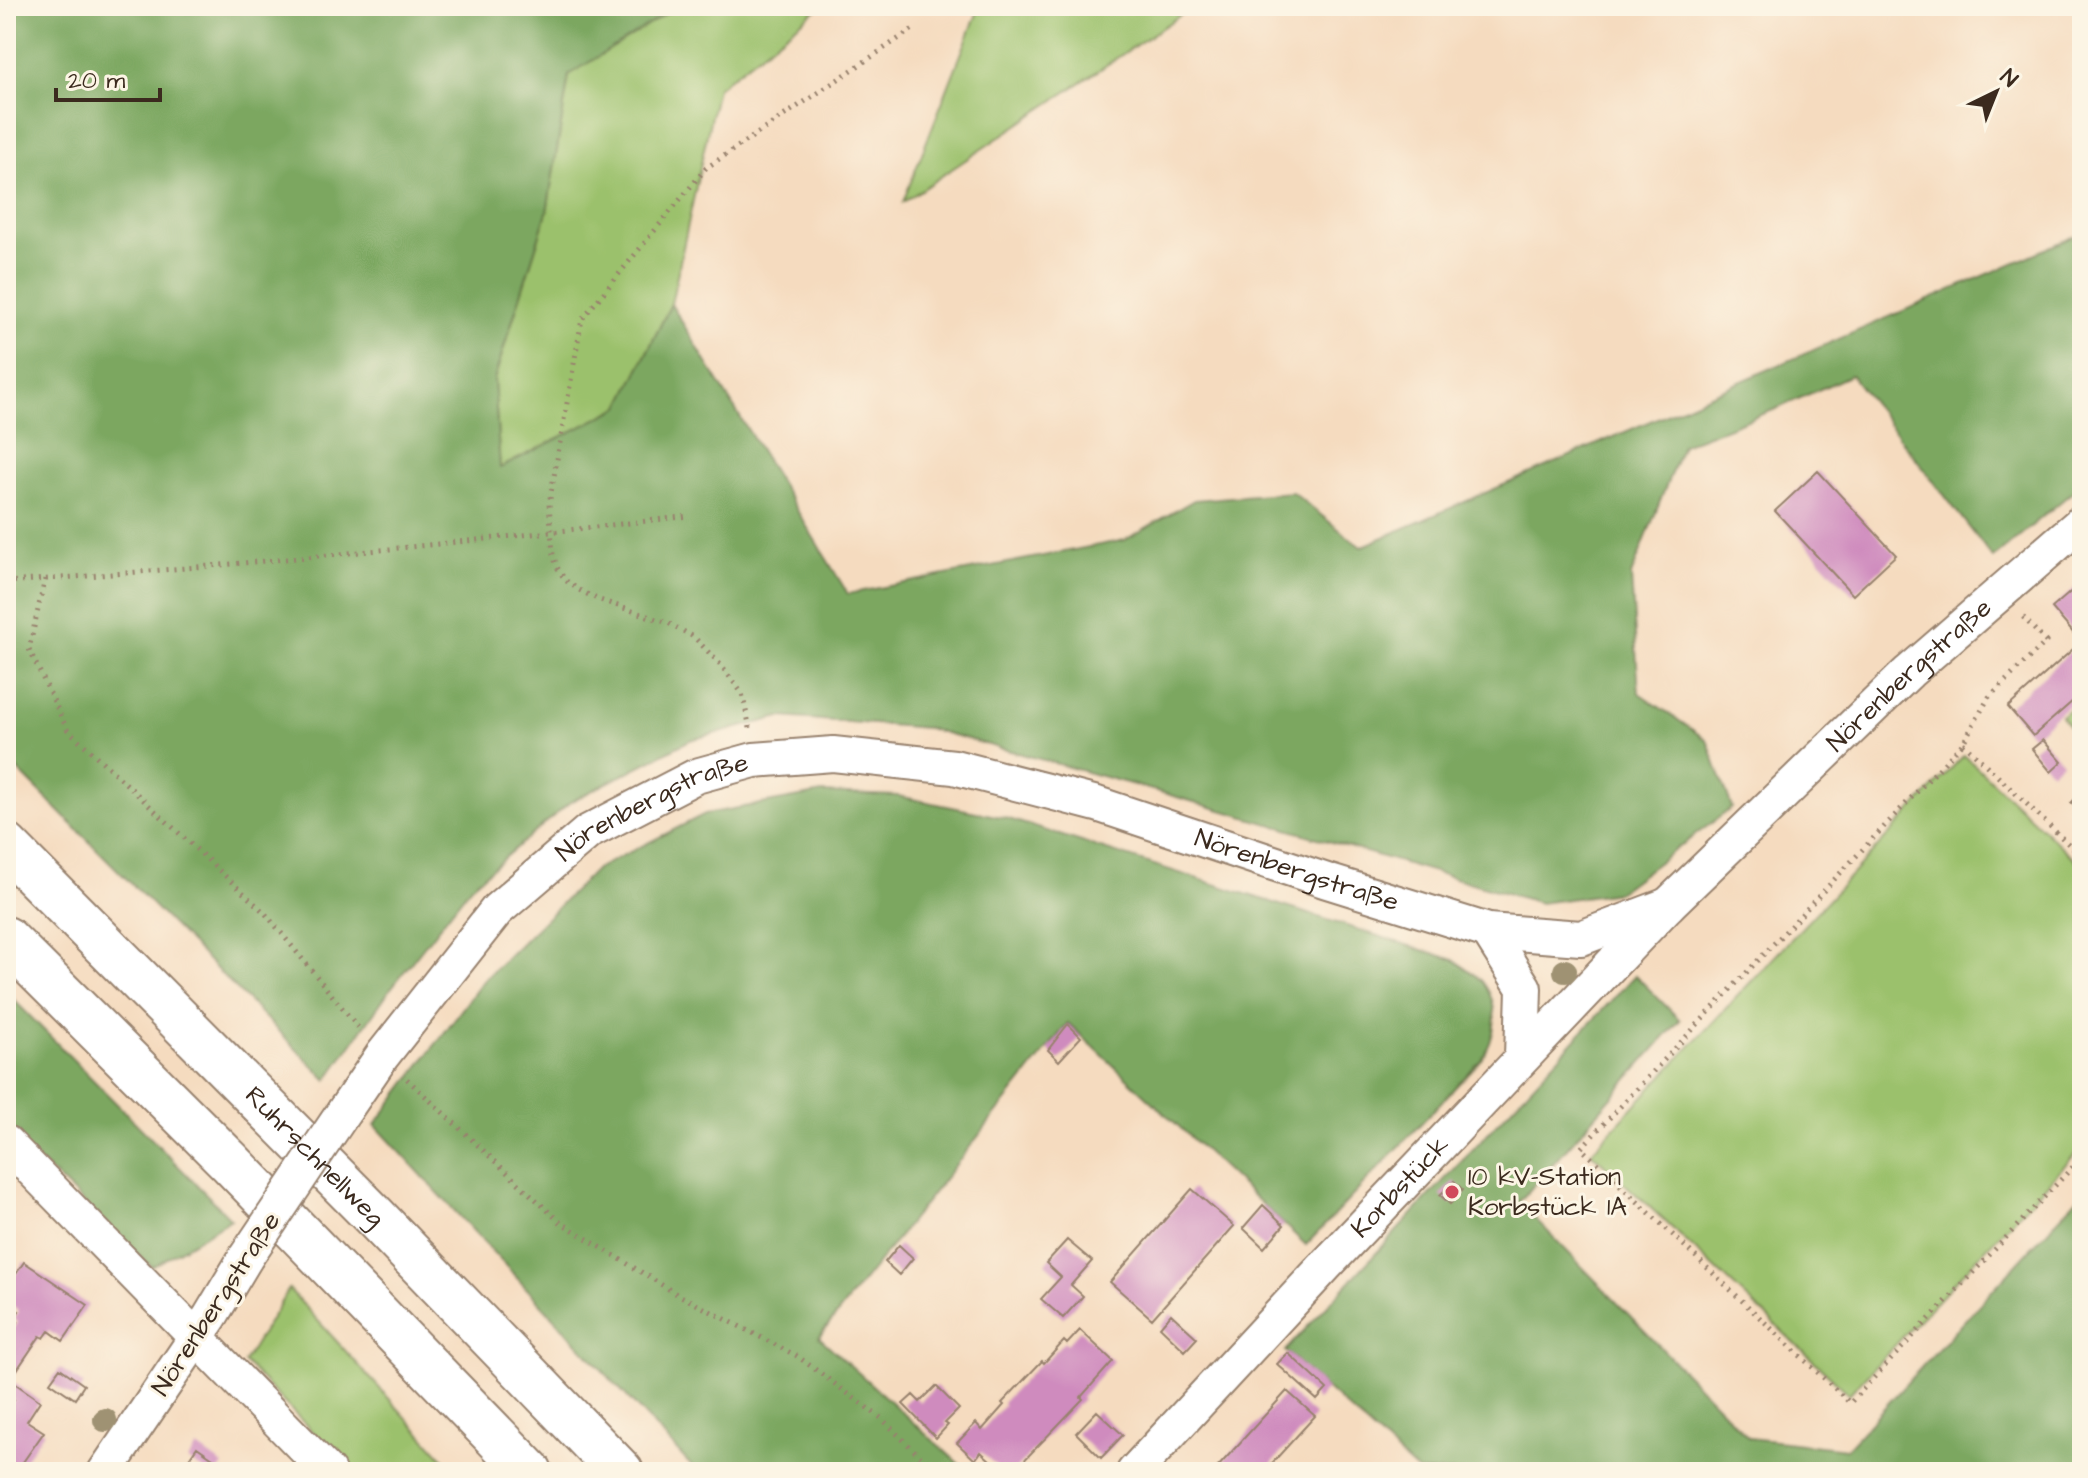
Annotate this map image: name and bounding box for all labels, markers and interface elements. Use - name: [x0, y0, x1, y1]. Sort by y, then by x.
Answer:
- scale bar: [56, 52, 160, 102]
- north arrow: [1956, 52, 2036, 132]
- text: N: [1993, 62, 2024, 95]
- text: 20 m: [68, 64, 125, 98]
- street label: Nörenbergstraße: [1819, 590, 2000, 760]
- street label: Nörenbergstraße: [548, 744, 752, 870]
- street label: Nörenbergstraße: [1190, 820, 1403, 920]
- street label: Ruhrschnellweg: [237, 1078, 393, 1236]
- street label: Korbstück: [1343, 1128, 1457, 1246]
- place label: 10 kV-Station Korbstück 1A: [1468, 1159, 1627, 1225]
- marker: 10 kV-Station Korbstück 1A: [1443, 1183, 1461, 1201]
- street label: Nörenbergstraße: [143, 1205, 291, 1404]

